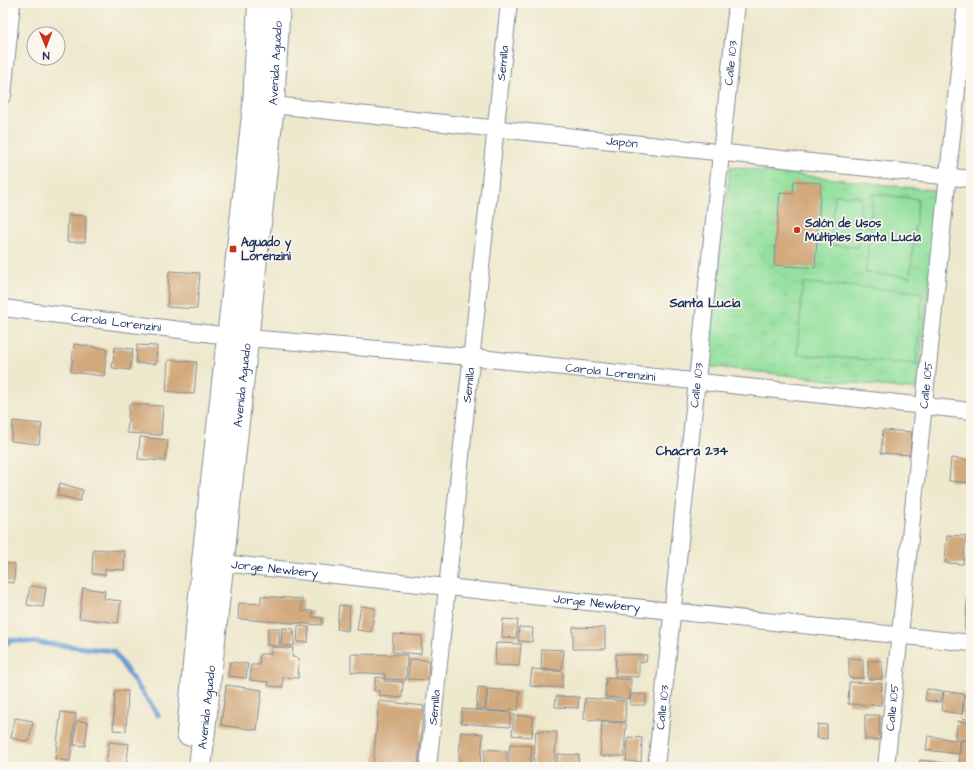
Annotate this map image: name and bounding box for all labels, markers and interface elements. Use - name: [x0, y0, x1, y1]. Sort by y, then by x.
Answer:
- street label: Avenida Aguado: [265, 20, 287, 106]
- north arrow: [26, 26, 66, 66]
- street label: Calle 103: [720, 40, 742, 86]
- street label: Semilla: [493, 45, 513, 81]
- text: N: [42, 48, 50, 63]
- street label: Japón: [605, 132, 639, 153]
- place label: Salón de Usos Múltiples Santa Lucía: [804, 215, 922, 247]
- marker: Salón de Usos Múltiples Santa Lucía: [792, 225, 802, 235]
- place label: Aguado y Lorenzini: [241, 234, 292, 265]
- marker: Aguado y Lorenzini: [228, 244, 238, 254]
- district label: Santa Lucía: [669, 294, 741, 312]
- street label: Carola Lorenzini: [70, 309, 162, 337]
- street label: Avenida Aguado: [230, 342, 256, 428]
- street label: Carola Lorenzini: [564, 359, 656, 386]
- street label: Calle 105: [916, 360, 937, 410]
- street label: Calle 103: [686, 362, 708, 408]
- street label: Semilla: [459, 367, 479, 404]
- district label: Chacra 234: [656, 442, 728, 460]
- street label: Jorge Newbery: [230, 556, 319, 583]
- street label: Jorge Newbery: [552, 590, 642, 618]
- street label: Avenida Aguado: [194, 664, 220, 750]
- street label: Calle 105: [882, 682, 904, 732]
- street label: Calle 103: [652, 684, 674, 731]
- street label: Semilla: [425, 689, 445, 726]

